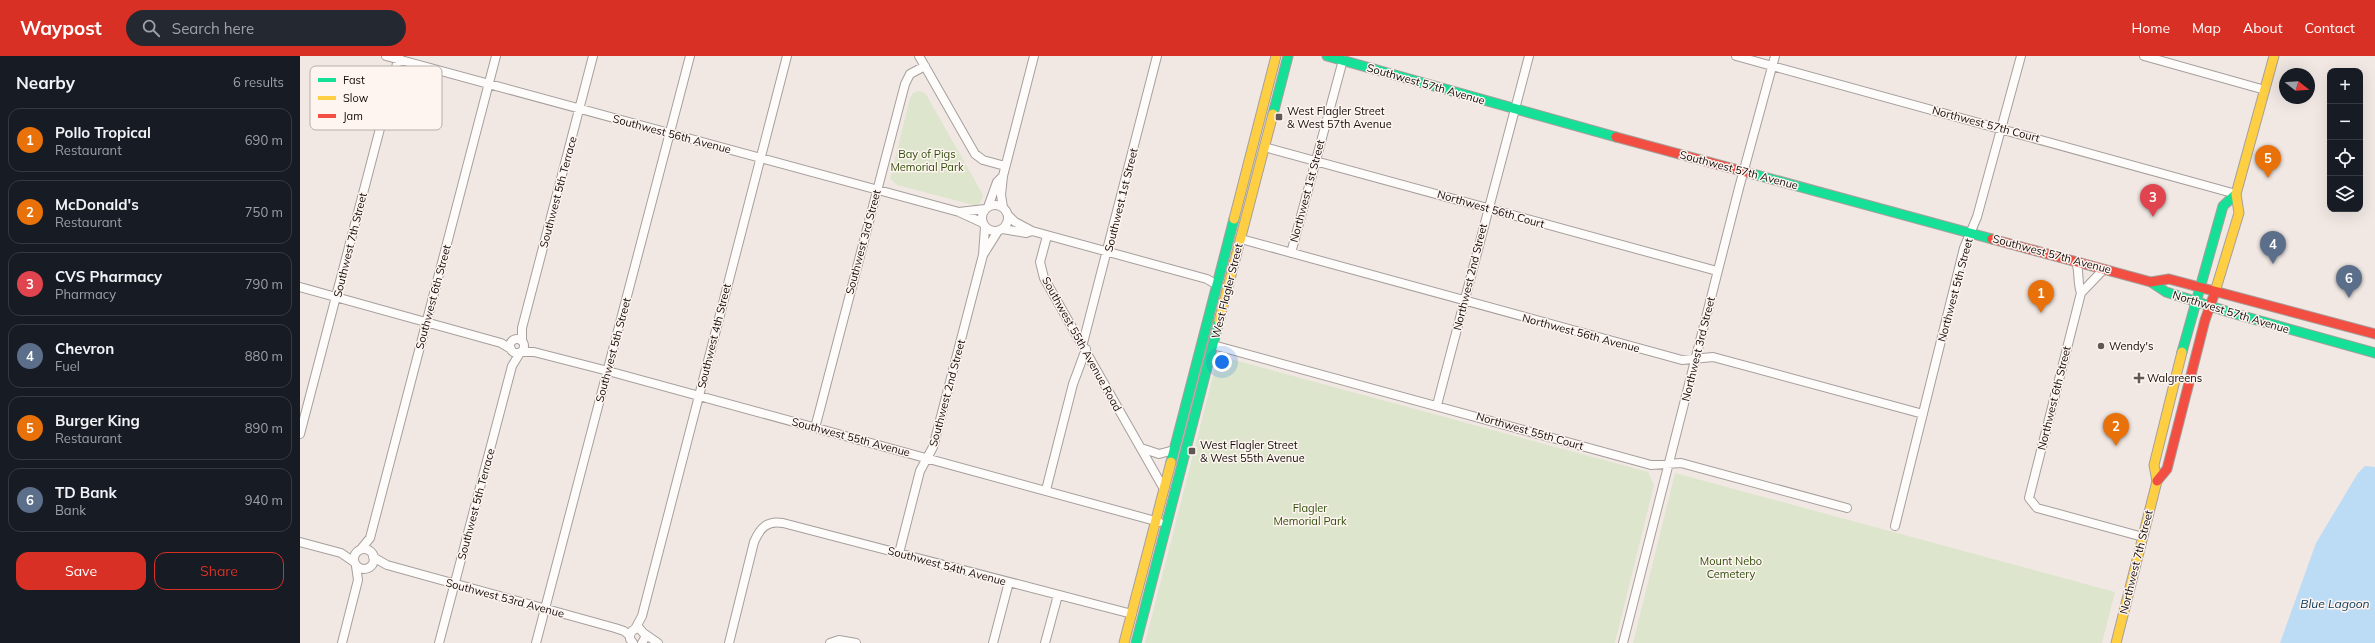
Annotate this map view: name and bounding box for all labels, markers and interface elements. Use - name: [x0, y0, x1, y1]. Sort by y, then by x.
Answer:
- search box: [126, 10, 406, 46]
- text: Waypost: [20, 16, 102, 40]
- icon: search: [140, 17, 162, 39]
- text: Search here: [172, 19, 254, 38]
- text: Home: [2131, 19, 2170, 37]
- text: Map: [2192, 19, 2221, 37]
- text: About: [2243, 19, 2283, 37]
- text: Contact: [2305, 19, 2355, 37]
- street label: Southwest 57th Avenue: [1365, 60, 1487, 108]
- legend: [310, 66, 442, 130]
- north arrow: [2279, 68, 2315, 104]
- map controls: [2327, 68, 2363, 212]
- button: +: [2327, 68, 2363, 104]
- text: Nearby: [16, 72, 75, 93]
- text: Fast: [343, 73, 365, 87]
- text: 6 results: [233, 74, 284, 90]
- text: Slow: [343, 91, 369, 105]
- street label: Northwest 57th Court: [1931, 103, 2042, 145]
- place label: West Flagler Street & West 57th Avenue: [1287, 104, 1392, 131]
- button: −: [2327, 104, 2363, 140]
- text: Jam: [343, 109, 363, 123]
- street label: Southwest 56th Avenue: [611, 111, 733, 157]
- marker: West Flagler Street & West 57th Avenue: [1274, 112, 1284, 122]
- text: Pollo Tropical: [55, 123, 151, 142]
- text: 1: [26, 132, 34, 148]
- text: 690 m: [245, 132, 283, 148]
- street label: Southwest 5th Terrace: [536, 135, 580, 249]
- street label: Northwest 1st Street: [1287, 138, 1327, 244]
- button: locate: [2327, 140, 2363, 176]
- text: Restaurant: [55, 142, 122, 158]
- pin: 5: [2255, 145, 2281, 178]
- park label: Bay of Pigs Memorial Park: [890, 147, 964, 174]
- street label: Southwest 1st Street: [1101, 147, 1141, 253]
- street label: Southwest 57th Avenue: [1678, 147, 1800, 193]
- button: layers: [2327, 176, 2363, 212]
- pin: 3: [2140, 184, 2166, 217]
- street label: Northwest 56th Court: [1436, 187, 1546, 231]
- street label: Southwest 3rd Street: [842, 188, 884, 296]
- street label: Southwest 7th Street: [330, 191, 370, 299]
- text: McDonald's: [55, 195, 139, 214]
- text: 2: [26, 204, 34, 220]
- text: 750 m: [245, 204, 283, 220]
- text: Restaurant: [55, 214, 122, 230]
- street label: Northwest 2nd Street: [1450, 222, 1490, 332]
- street label: Southwest 57th Avenue: [1991, 231, 2113, 277]
- pin: 4: [2260, 231, 2286, 264]
- street label: Northwest 5th Street: [1934, 236, 1976, 343]
- street label: West Flagler Street: [1208, 242, 1246, 340]
- street label: Southwest 6th Street: [412, 243, 454, 351]
- pin: 6: [2336, 265, 2362, 298]
- text: CVS Pharmacy: [55, 267, 162, 286]
- street label: Southwest 55th Avenue Road: [1039, 274, 1125, 414]
- text: 3: [26, 276, 34, 292]
- text: 790 m: [245, 276, 283, 292]
- pin: 1: [2028, 280, 2054, 313]
- street label: Southwest 4th Street: [694, 282, 734, 390]
- text: Pharmacy: [55, 286, 116, 302]
- street label: Northwest 57th Avenue: [2171, 288, 2291, 336]
- street label: Northwest 3rd Street: [1678, 295, 1718, 403]
- street label: Southwest 5th Street: [592, 296, 634, 404]
- street label: Northwest 56th Avenue: [1521, 311, 1641, 355]
- street label: Southwest 2nd Street: [926, 338, 968, 448]
- text: Chevron: [55, 339, 114, 358]
- place label: Wendy's: [2109, 339, 2153, 353]
- marker: Wendy's: [2096, 341, 2106, 351]
- street label: Northwest 6th Street: [2034, 344, 2074, 452]
- text: 4: [26, 348, 34, 364]
- text: 880 m: [245, 348, 283, 364]
- your location: [1212, 352, 1232, 372]
- text: Fuel: [55, 358, 80, 374]
- place label: Walgreens: [2147, 371, 2202, 385]
- marker: Walgreens: [2134, 373, 2144, 383]
- street label: Northwest 55th Court: [1475, 409, 1585, 453]
- text: Burger King: [55, 411, 140, 430]
- pin: 2: [2103, 413, 2129, 446]
- street label: Southwest 55th Avenue: [790, 414, 912, 460]
- text: 5: [26, 420, 34, 436]
- text: 890 m: [245, 420, 283, 436]
- text: Restaurant: [55, 430, 122, 446]
- place label: West Flagler Street & West 55th Avenue: [1200, 438, 1305, 465]
- marker: West Flagler Street & West 55th Avenue: [1187, 446, 1197, 456]
- street label: Southwest 5th Terrace: [454, 447, 498, 561]
- text: TD Bank: [55, 483, 117, 502]
- text: 6: [26, 492, 34, 508]
- text: 940 m: [245, 492, 283, 508]
- park label: Flagler Memorial Park: [1273, 501, 1347, 528]
- text: Bank: [55, 502, 86, 518]
- street label: Northwest 7th Street: [2116, 508, 2156, 616]
- street label: Southwest 54th Avenue: [886, 543, 1008, 589]
- button: Save: [16, 552, 146, 590]
- button: Share: [154, 552, 284, 590]
- park label: Mount Nebo Cemetery: [1700, 554, 1762, 581]
- street label: Southwest 53rd Avenue: [444, 575, 566, 621]
- water label: Blue Lagoon: [2300, 596, 2370, 611]

